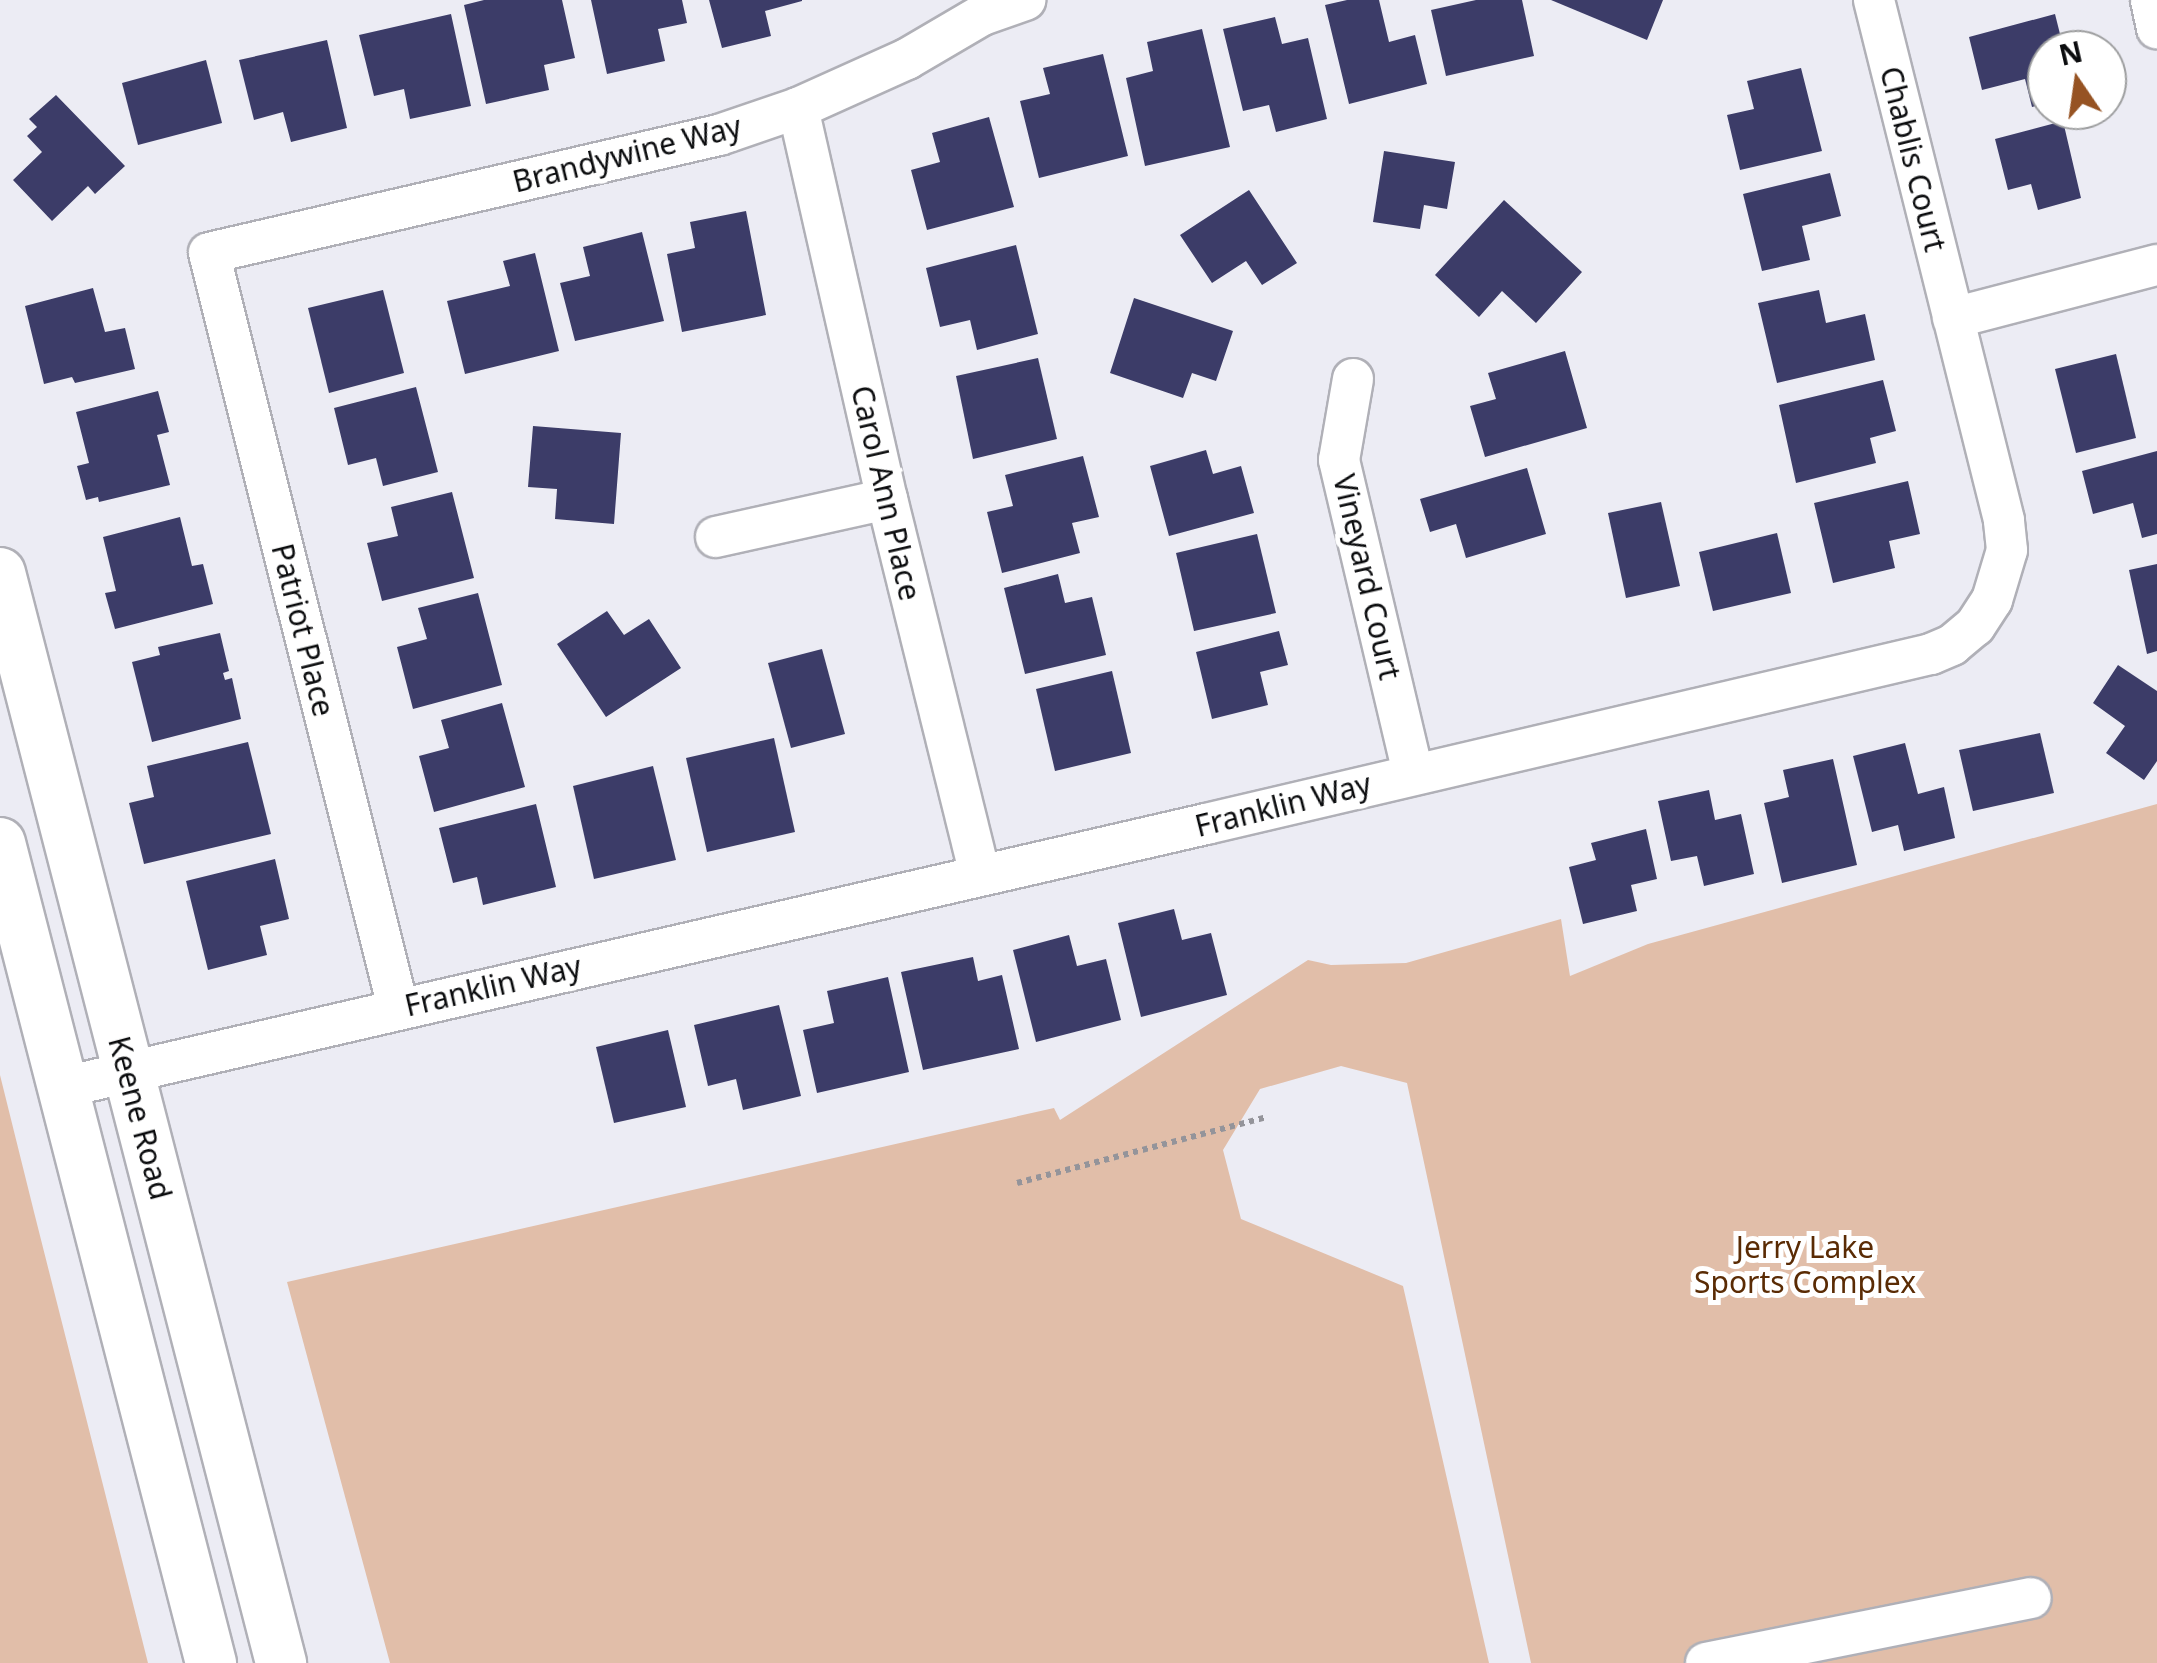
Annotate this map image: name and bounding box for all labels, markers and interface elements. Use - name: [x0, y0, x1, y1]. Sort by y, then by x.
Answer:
- north arrow: [2027, 30, 2127, 130]
- text: N: [2055, 32, 2086, 74]
- street label: Chablis Court: [1873, 63, 1953, 255]
- street label: Brandywine Way: [509, 108, 745, 200]
- street label: Carol Ann Place: [844, 382, 928, 604]
- street label: Vineyard Court: [1326, 471, 1408, 683]
- street label: Patriot Place: [264, 540, 342, 720]
- street label: Franklin Way: [1191, 766, 1375, 844]
- street label: Franklin Way: [401, 948, 585, 1024]
- street label: Keene Road: [101, 1032, 179, 1204]
- park label: Jerry Lake Sports Complex: [1694, 1229, 1916, 1300]

